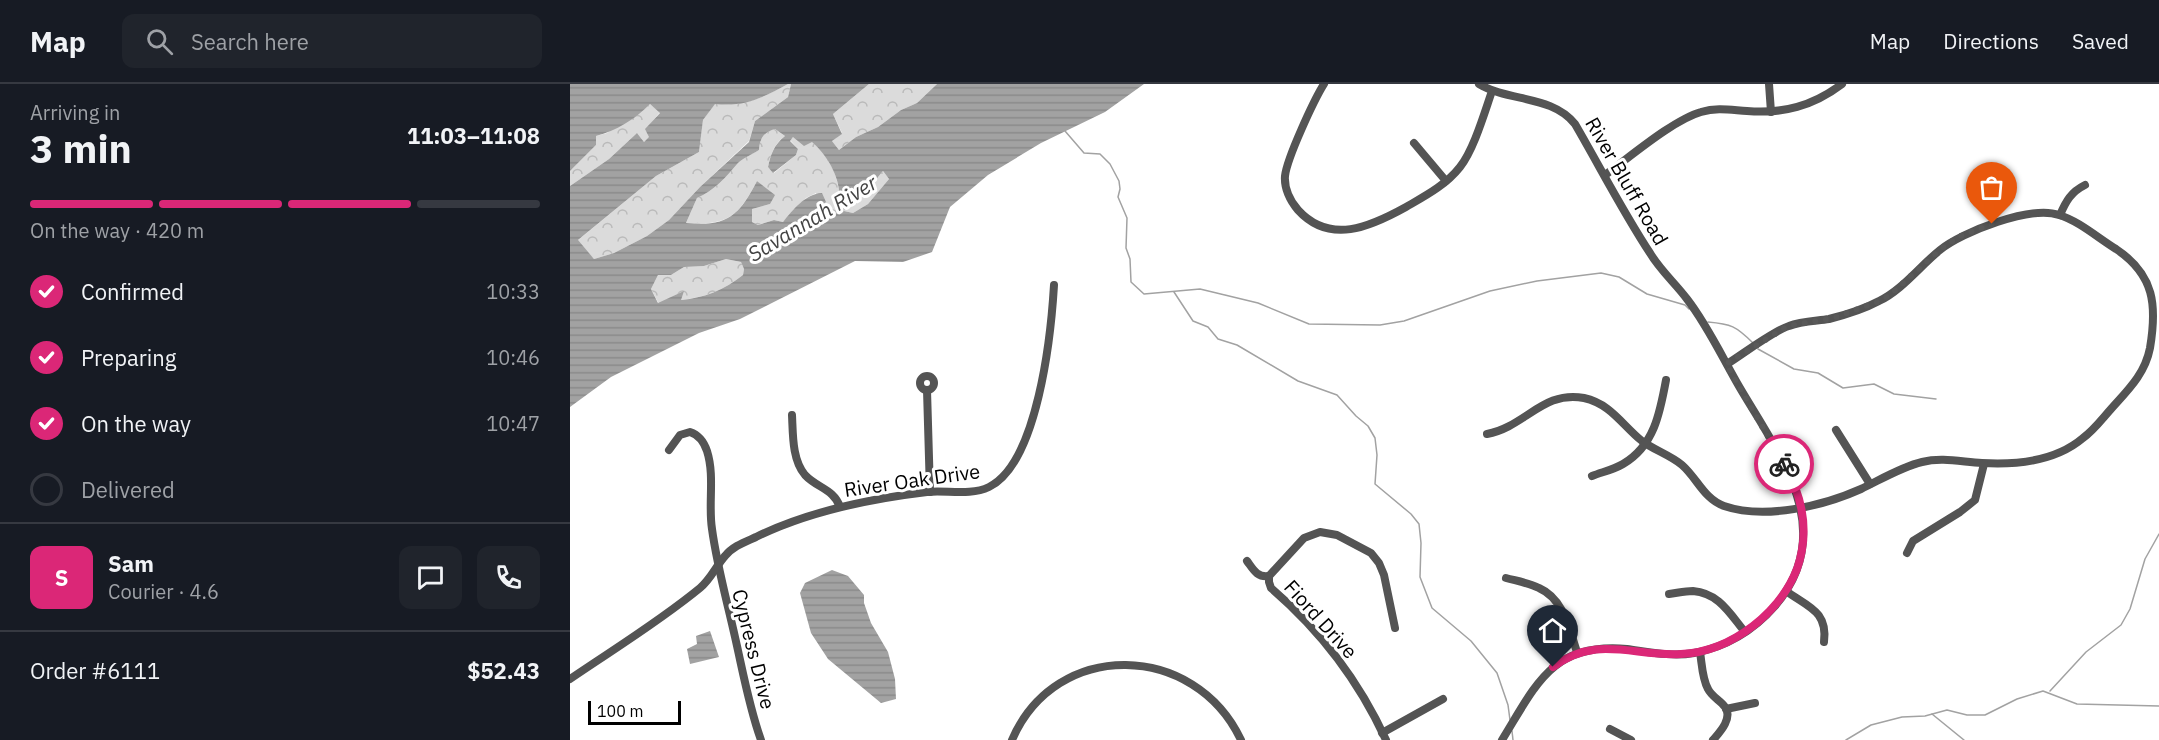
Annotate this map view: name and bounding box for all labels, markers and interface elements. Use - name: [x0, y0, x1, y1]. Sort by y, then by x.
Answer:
- search box: [122, 14, 542, 68]
- text: Map: [30, 23, 86, 60]
- icon: search: [143, 25, 176, 58]
- text: Search here: [191, 27, 309, 56]
- text: Map: [1870, 27, 1910, 55]
- text: Directions: [1943, 27, 2039, 55]
- text: Saved: [2072, 27, 2129, 55]
- text: Arriving in: [30, 99, 120, 126]
- street label: River Bluff Road: [1579, 112, 1675, 250]
- text: 11:03–11:08: [407, 121, 540, 150]
- text: 3 min: [30, 123, 132, 174]
- pin: [1966, 162, 2017, 224]
- water label: Savannah River: [742, 168, 883, 268]
- icon: bag: [1975, 171, 2008, 204]
- text: On the way · 420 m: [30, 217, 204, 244]
- icon: check: [30, 275, 63, 308]
- text: Confirmed: [81, 277, 184, 306]
- text: 10:33: [486, 278, 540, 305]
- icon: check: [30, 341, 63, 374]
- text: Preparing: [81, 343, 176, 372]
- text: 10:46: [486, 344, 540, 371]
- icon: check: [30, 407, 63, 440]
- text: On the way: [81, 409, 191, 438]
- text: 10:47: [486, 410, 540, 437]
- courier: [1754, 434, 1814, 494]
- icon: bike: [1768, 448, 1801, 481]
- street label: River Oak Drive: [842, 457, 982, 503]
- text: Delivered: [81, 475, 175, 504]
- button: chat: [399, 546, 462, 609]
- button: phone: [477, 546, 540, 609]
- text: Sam: [108, 549, 154, 578]
- text: S: [55, 563, 68, 592]
- street label: Fiord Drive: [1278, 574, 1364, 664]
- text: Courier · 4.6: [108, 578, 219, 605]
- street label: Cypress Drive: [726, 586, 782, 712]
- pin: [1527, 605, 1578, 667]
- icon: home: [1536, 614, 1569, 647]
- text: Order #6111: [30, 656, 160, 685]
- text: $52.43: [467, 656, 540, 685]
- scale bar: [588, 698, 681, 726]
- text: 100 m: [597, 701, 644, 721]

